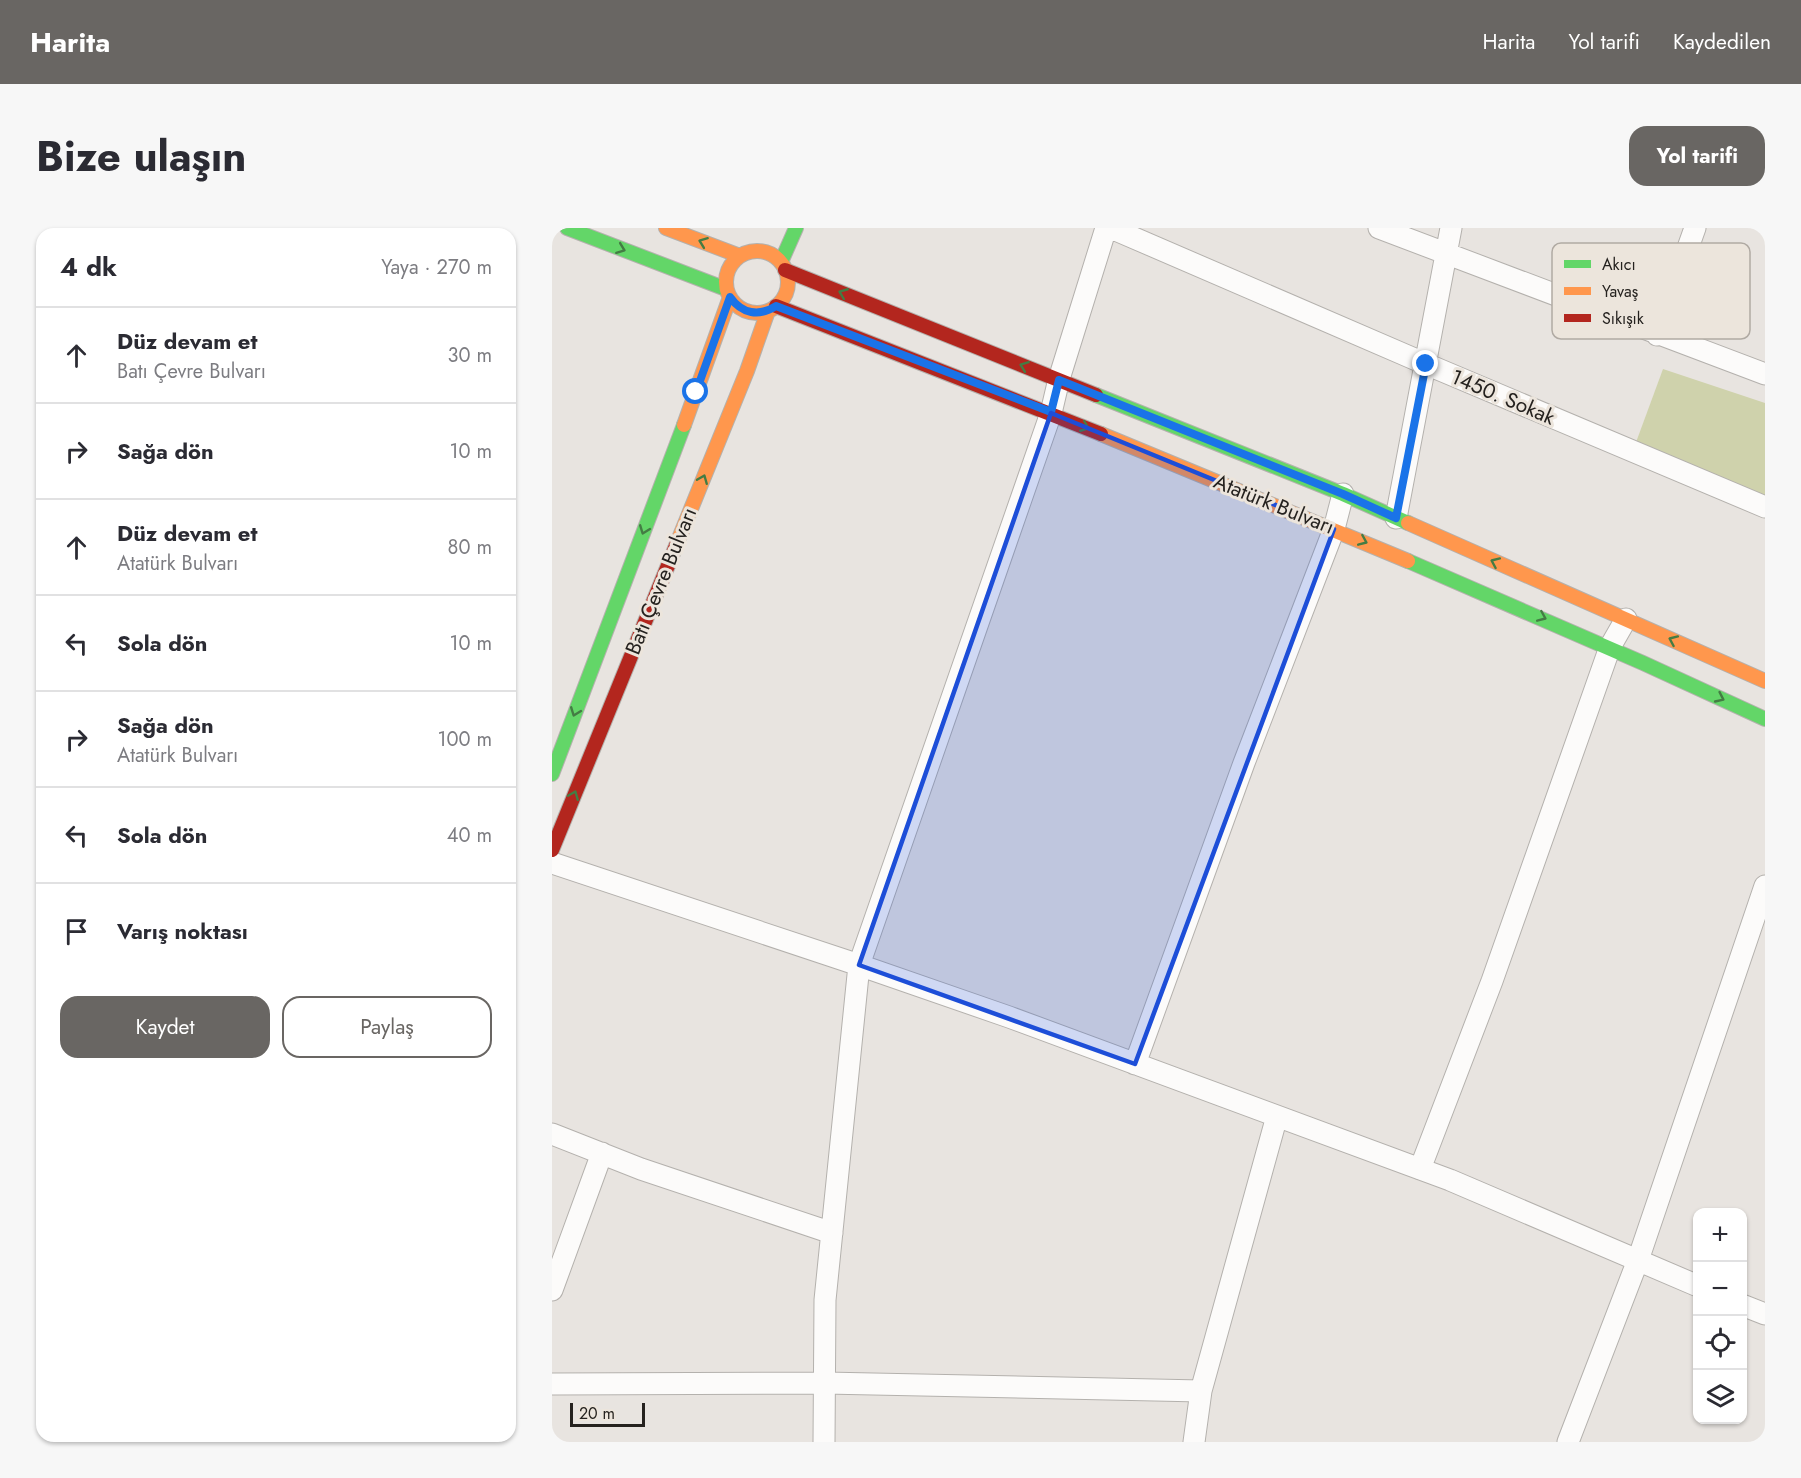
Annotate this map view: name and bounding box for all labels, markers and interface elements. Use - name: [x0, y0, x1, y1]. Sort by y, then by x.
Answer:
- text: Harita: [30, 22, 110, 63]
- text: Harita: [1483, 27, 1535, 57]
- text: Yol tarifi: [1568, 27, 1640, 57]
- text: Kaydedilen: [1673, 27, 1771, 57]
- text: Bize ulaşın: [36, 126, 246, 187]
- button: Yol tarifi: [1629, 126, 1765, 186]
- one-way arrow: [698, 237, 709, 249]
- one-way arrow: [616, 241, 626, 254]
- legend: [1552, 243, 1750, 339]
- text: 4 dk: [60, 248, 117, 286]
- text: Yaya · 270 m: [381, 253, 492, 282]
- text: Akıcı: [1602, 253, 1636, 276]
- text: Yavaş: [1602, 280, 1638, 303]
- one-way arrow: [838, 288, 849, 300]
- text: Sıkışık: [1602, 307, 1645, 330]
- text: Düz devam et: [117, 325, 257, 357]
- icon: ahead: [60, 339, 93, 372]
- text: 30 m: [447, 341, 492, 370]
- route end: [1412, 350, 1438, 376]
- text: Batı Çevre Bulvarı: [117, 357, 266, 386]
- one-way arrow: [1019, 361, 1030, 373]
- street label: 1450. Sokak: [1446, 362, 1560, 433]
- route start: [682, 378, 708, 404]
- one-way arrow: [1079, 420, 1090, 432]
- icon: right: [60, 435, 93, 468]
- text: Sağa dön: [117, 435, 214, 467]
- text: 10 m: [449, 437, 492, 466]
- street label: Atatürk Bulvarı: [1209, 466, 1339, 542]
- one-way arrow: [696, 474, 708, 485]
- street label: Batı Çevre Bulvarı: [618, 503, 704, 659]
- text: Düz devam et: [117, 517, 257, 549]
- one-way arrow: [639, 524, 652, 535]
- icon: ahead: [60, 531, 93, 564]
- text: 80 m: [447, 533, 492, 562]
- one-way arrow: [1356, 534, 1367, 546]
- text: Atatürk Bulvarı: [117, 549, 238, 578]
- one-way arrow: [1490, 557, 1501, 569]
- one-way arrow: [1535, 610, 1546, 622]
- icon: left: [60, 627, 93, 660]
- text: Sola dön: [117, 627, 207, 659]
- text: 10 m: [449, 629, 492, 658]
- one-way arrow: [1669, 635, 1680, 647]
- one-way arrow: [1713, 690, 1724, 702]
- one-way arrow: [570, 706, 583, 717]
- text: Sağa dön: [117, 709, 214, 741]
- icon: right: [60, 723, 93, 756]
- text: 100 m: [437, 725, 492, 754]
- text: Atatürk Bulvarı: [117, 741, 238, 770]
- one-way arrow: [567, 791, 579, 802]
- icon: left: [60, 819, 93, 852]
- text: Sola dön: [117, 819, 207, 851]
- text: 40 m: [447, 821, 492, 850]
- icon: arrive: [60, 915, 93, 948]
- text: Varış noktası: [117, 915, 248, 947]
- button: Kaydet: [60, 996, 270, 1058]
- button: Paylaş: [282, 996, 492, 1058]
- map controls: [1693, 1208, 1747, 1424]
- button: +: [1693, 1208, 1747, 1262]
- button: −: [1693, 1262, 1747, 1316]
- button: locate: [1693, 1316, 1747, 1370]
- button: layers: [1693, 1370, 1747, 1424]
- scale bar: [570, 1400, 645, 1428]
- text: 20 m: [579, 1402, 615, 1425]

